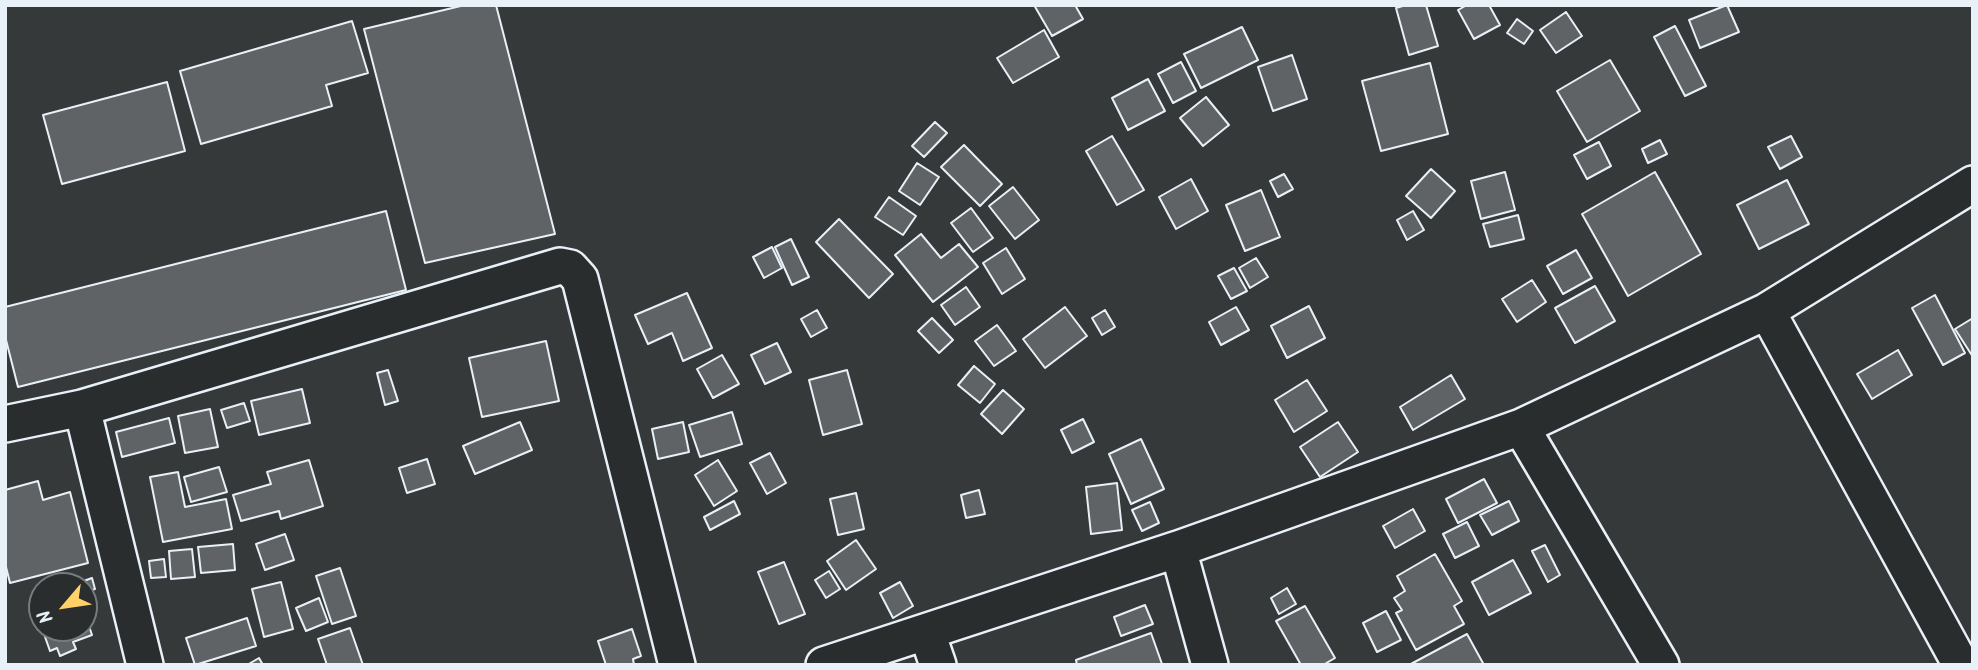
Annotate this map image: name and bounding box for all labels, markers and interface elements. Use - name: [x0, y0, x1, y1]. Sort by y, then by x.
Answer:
- north arrow: [28, 572, 98, 642]
- text: N: [30, 604, 62, 629]

